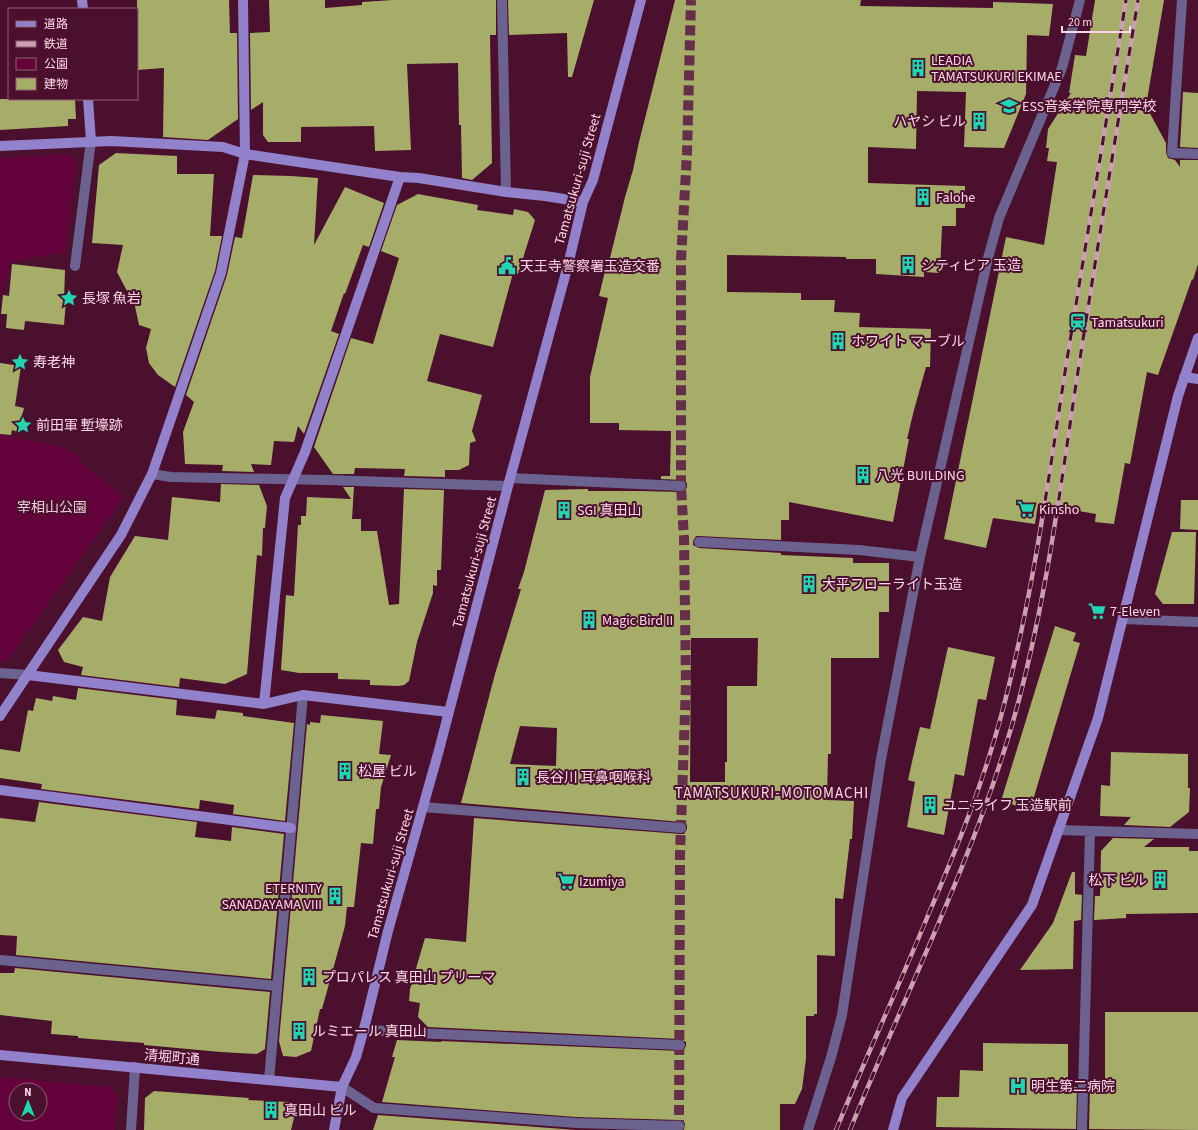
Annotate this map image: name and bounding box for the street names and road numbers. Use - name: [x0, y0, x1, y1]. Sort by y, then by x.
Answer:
- street label: Tamatsukuri-suji Street: [550, 111, 606, 247]
- street label: Tamatsukuri-suji Street: [448, 494, 502, 630]
- street label: Tamatsukuri-suji Street: [363, 806, 419, 942]
- street label: 清堀町通: [143, 1046, 201, 1070]

